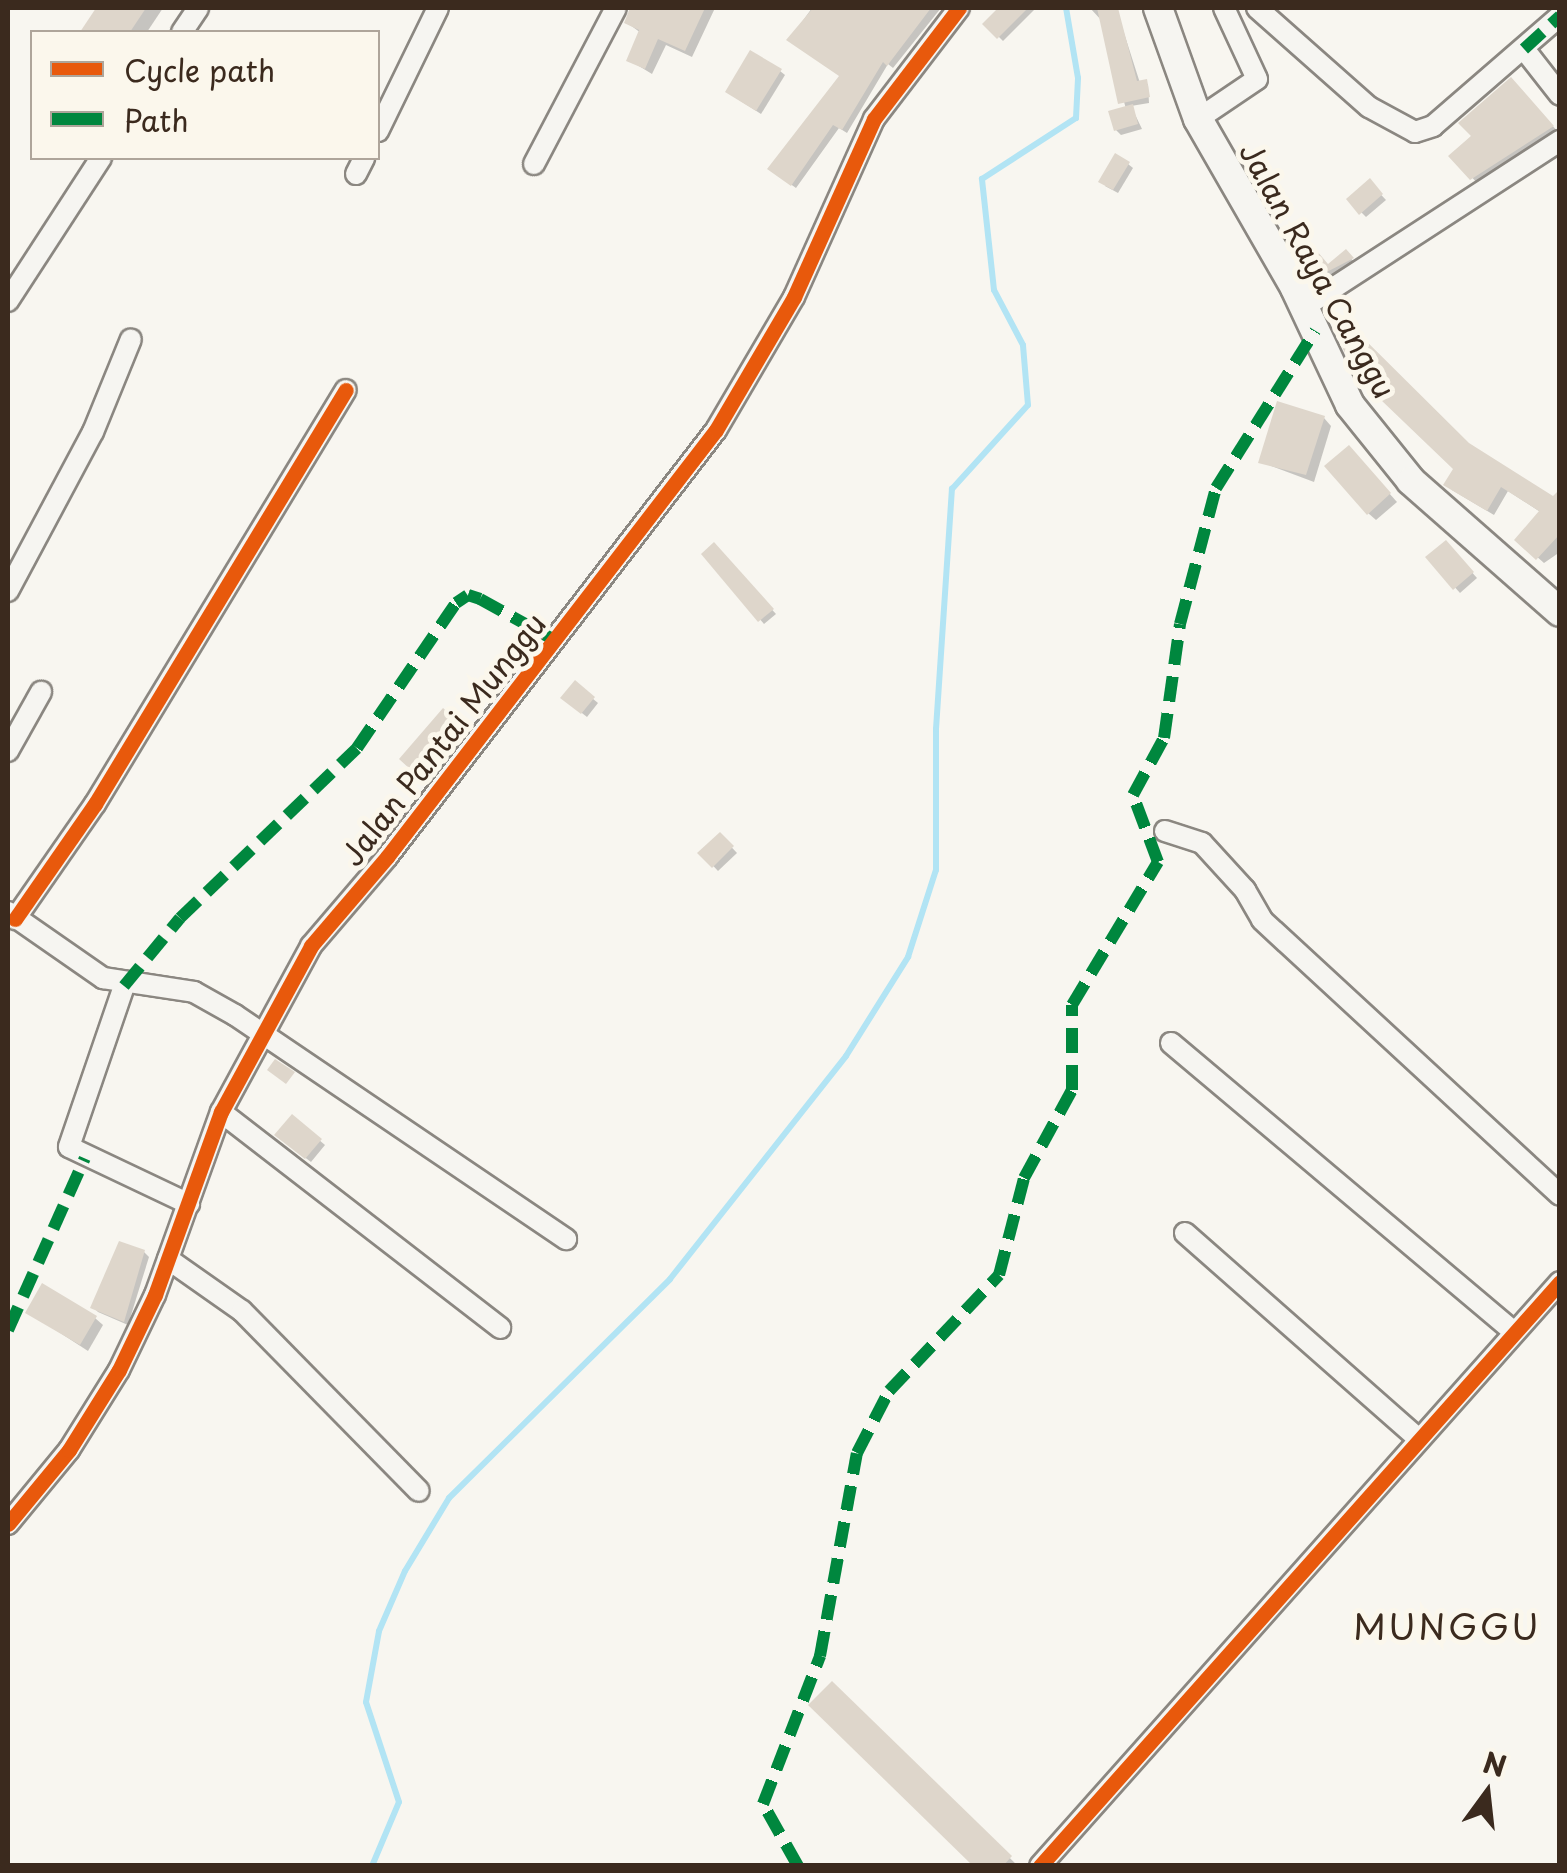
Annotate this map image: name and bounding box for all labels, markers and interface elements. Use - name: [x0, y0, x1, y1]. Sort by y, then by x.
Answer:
- legend: [30, 30, 380, 160]
- text: Cycle path: [124, 47, 275, 92]
- text: Path: [124, 97, 189, 142]
- street label: Jalan Raya Canggu: [1233, 136, 1403, 404]
- street label: Jalan Pantai Munggu: [333, 605, 553, 873]
- district label: MUNGGU: [1352, 1605, 1542, 1647]
- text: N: [1479, 1740, 1511, 1787]
- north arrow: [1437, 1743, 1537, 1843]

